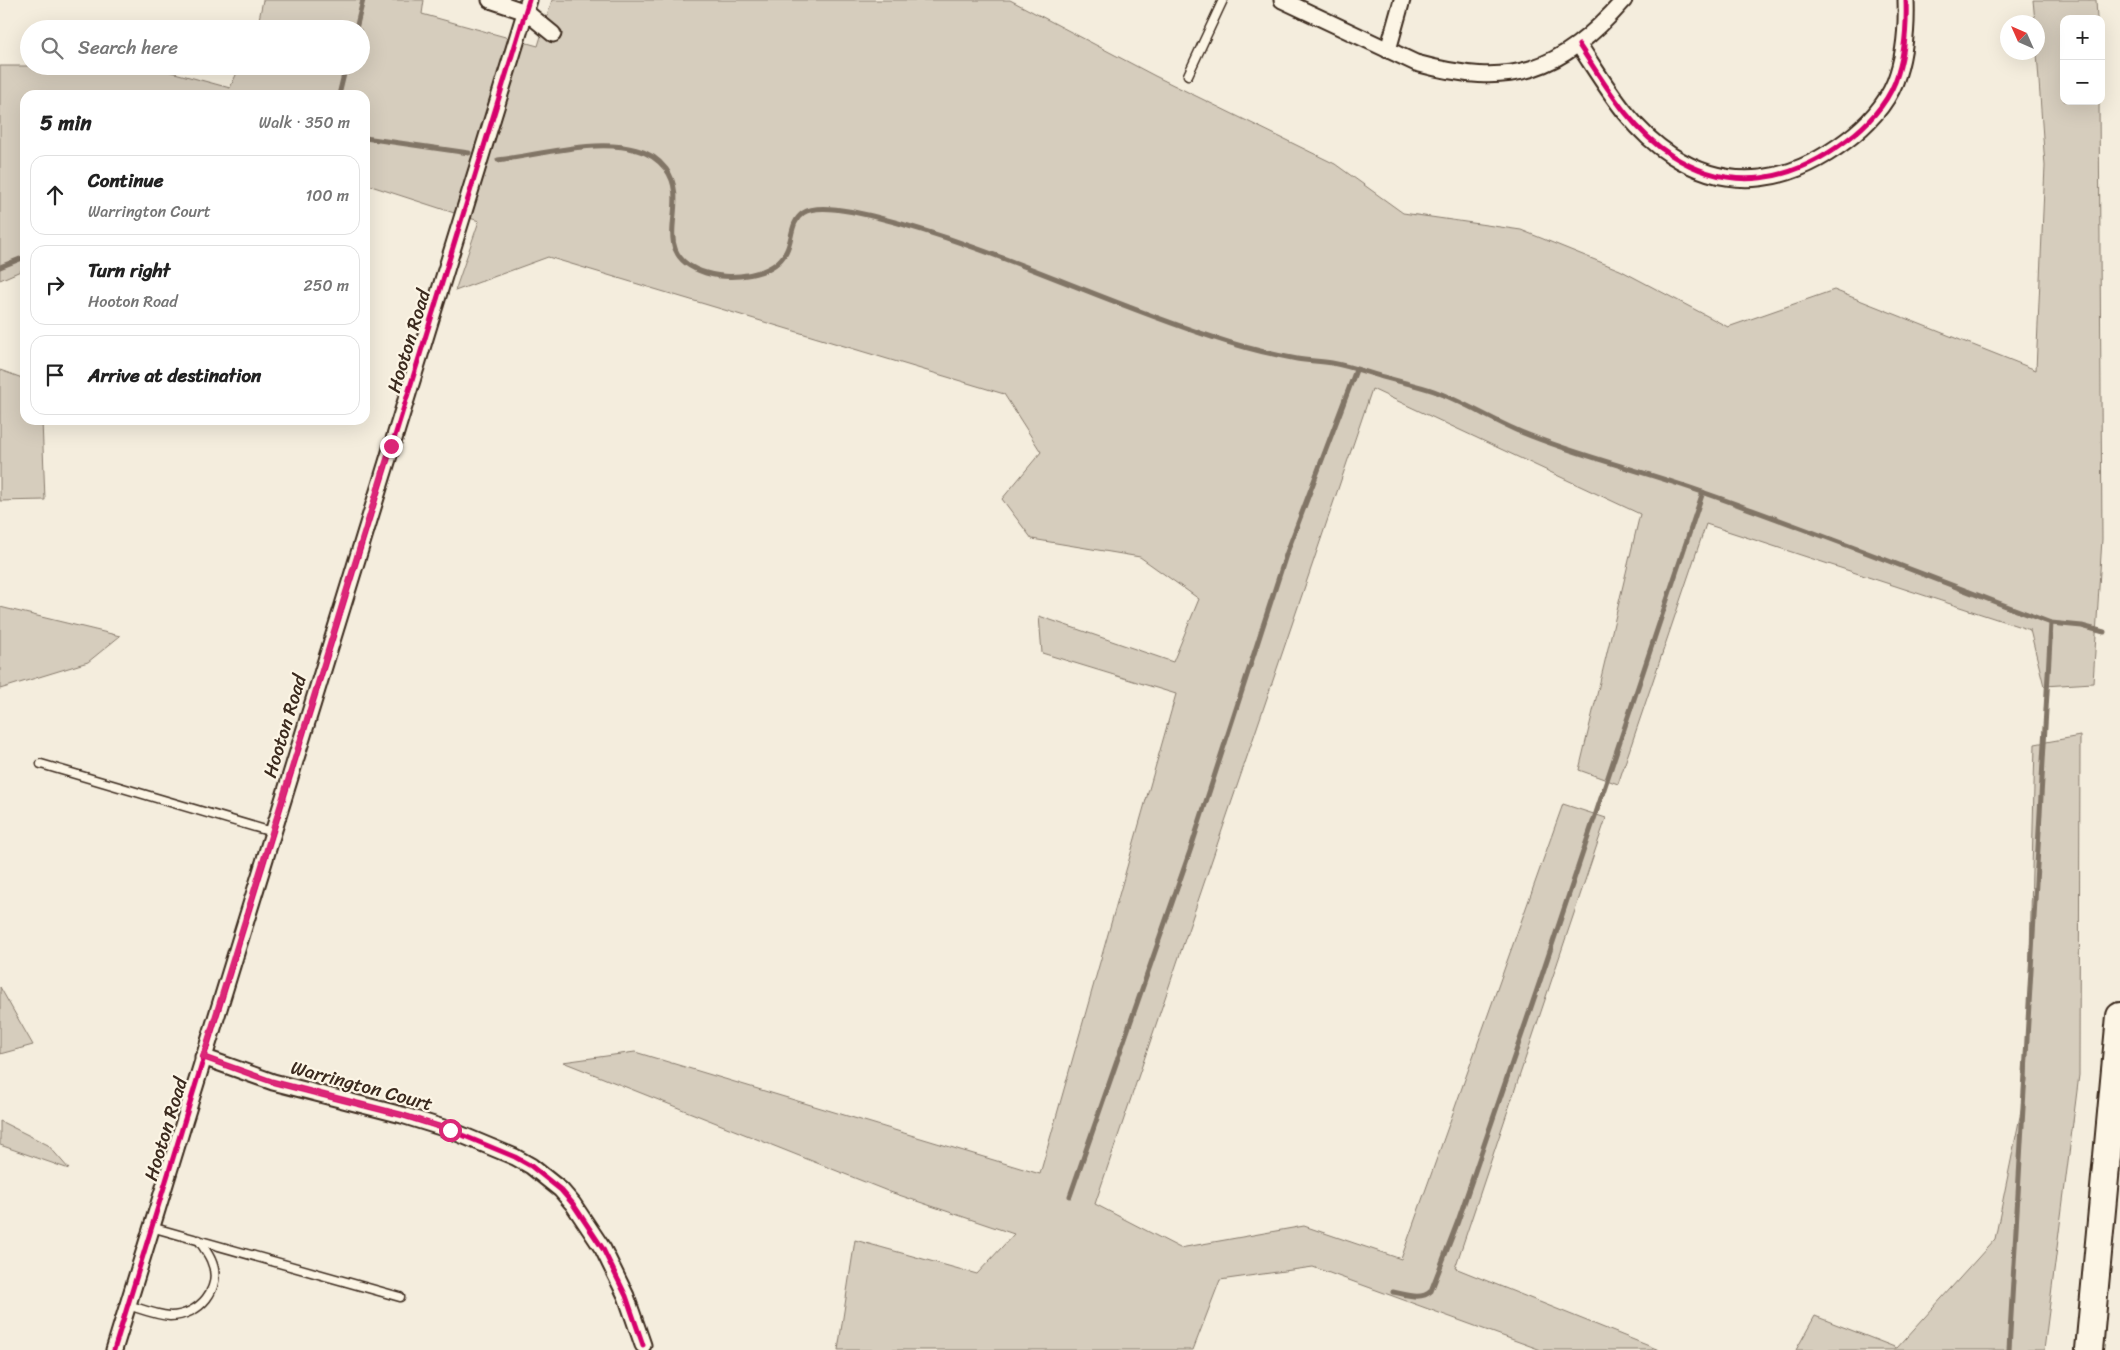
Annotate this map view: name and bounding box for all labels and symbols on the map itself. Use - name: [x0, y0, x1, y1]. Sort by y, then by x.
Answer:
- north arrow: [2000, 15, 2045, 60]
- street label: Hooton Road: [377, 284, 440, 397]
- route end: [380, 435, 403, 458]
- street label: Hooton Road: [253, 669, 316, 782]
- street label: Warrington Court: [287, 1051, 437, 1120]
- street label: Hooton Road: [134, 1072, 197, 1185]
- route start: [439, 1119, 462, 1142]

